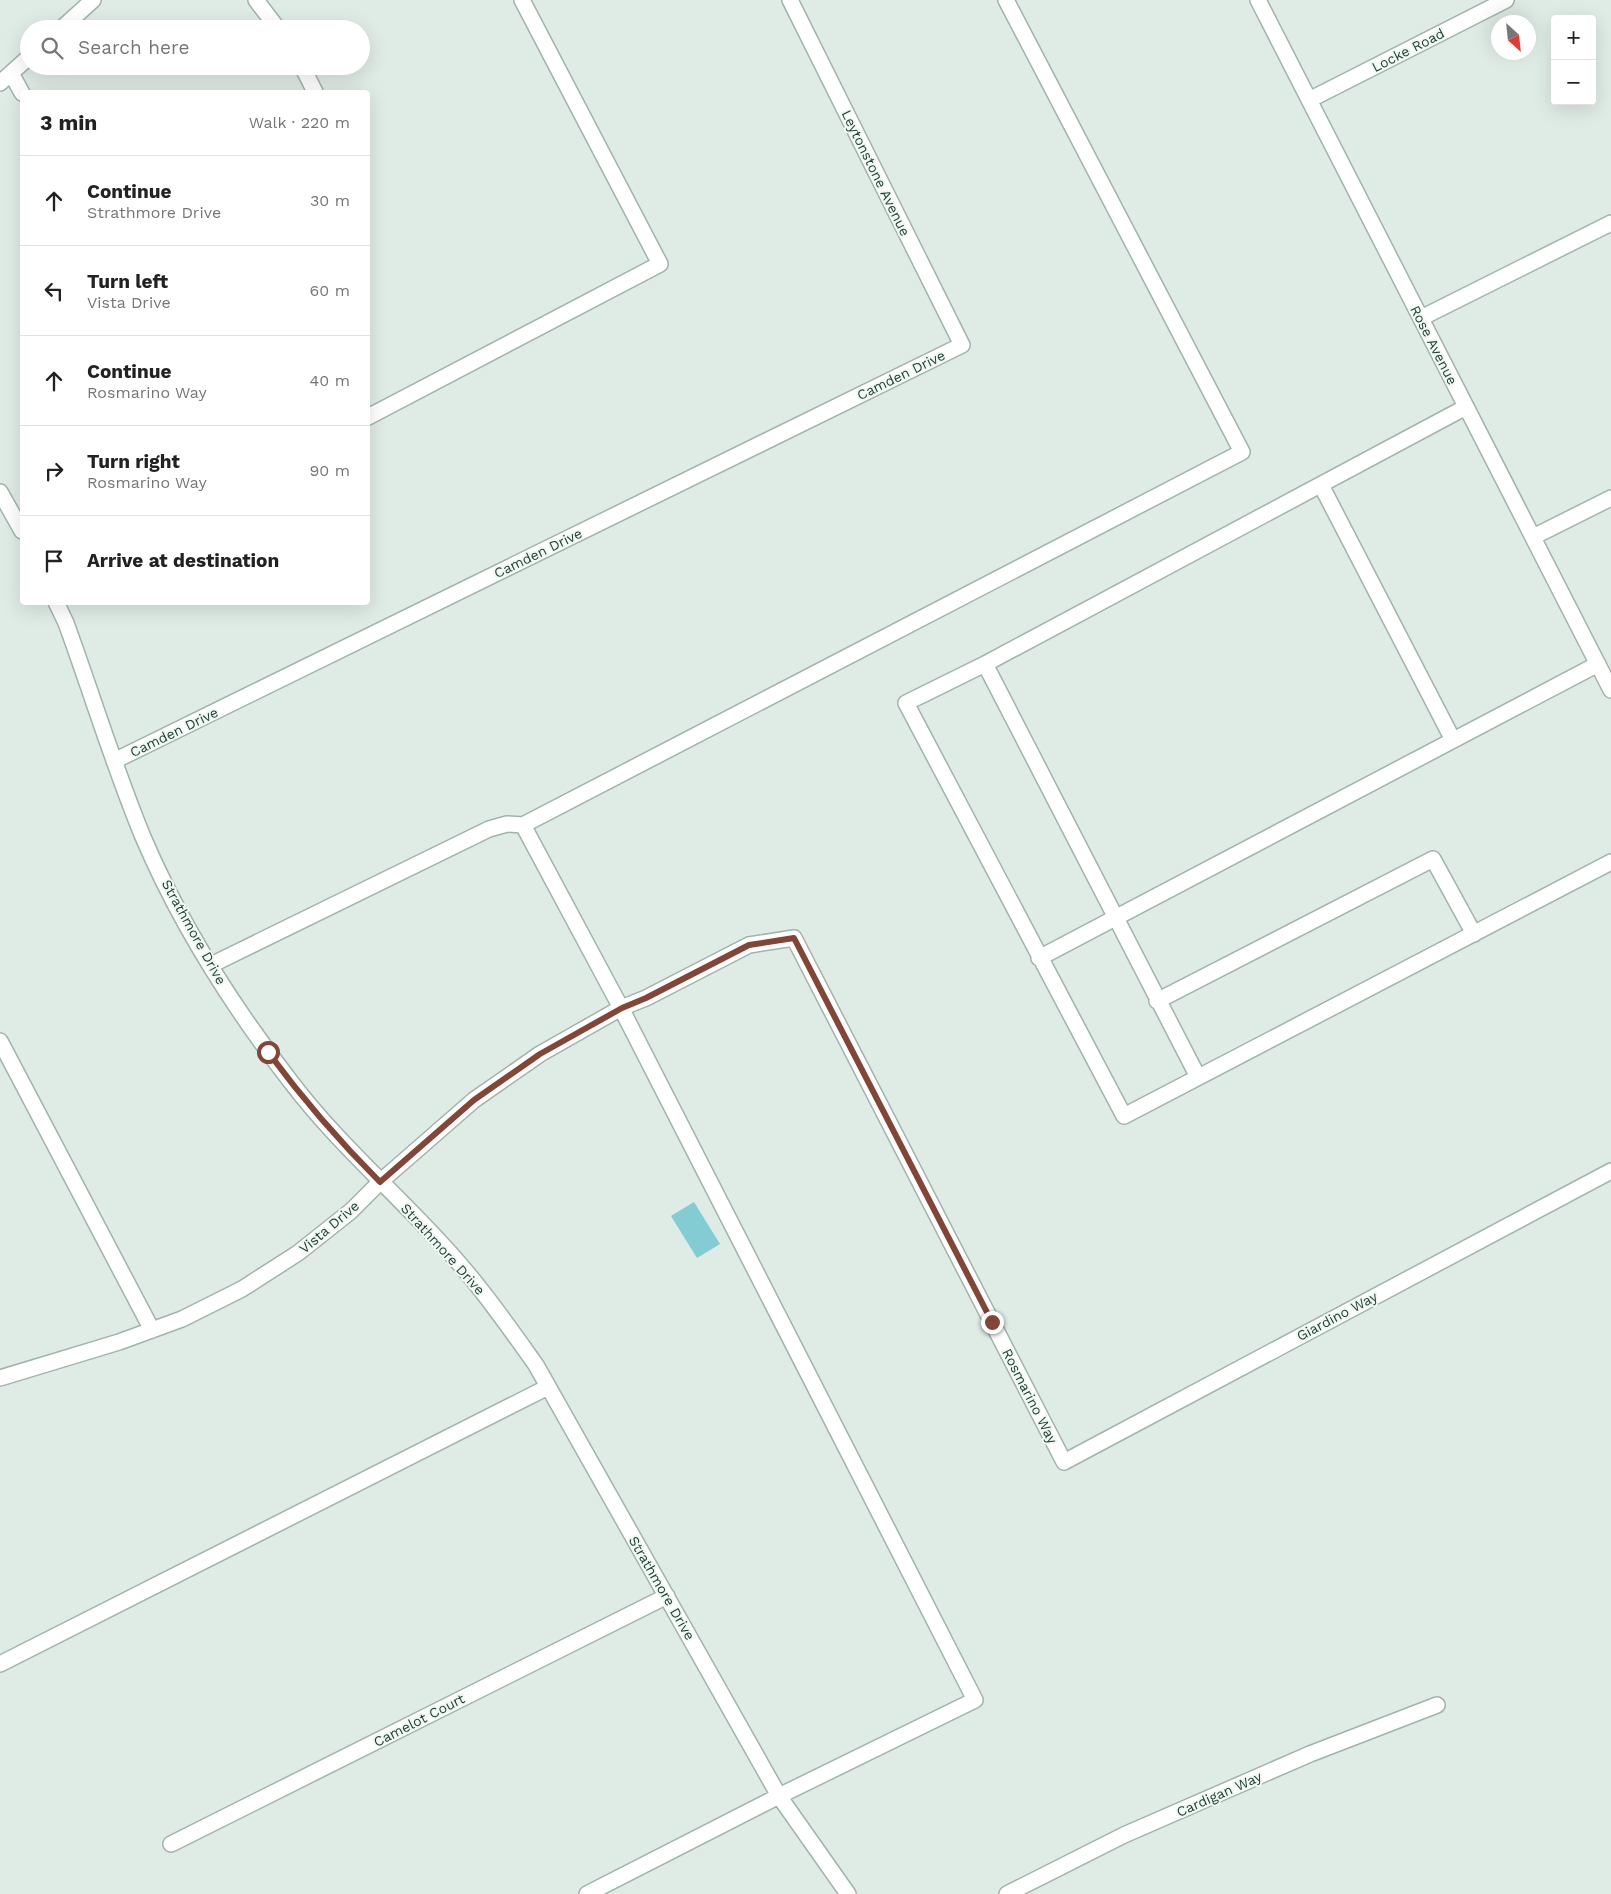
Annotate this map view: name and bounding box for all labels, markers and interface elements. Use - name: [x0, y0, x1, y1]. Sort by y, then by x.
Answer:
- north arrow: [1491, 15, 1536, 60]
- map controls: [1551, 15, 1596, 105]
- button: +: [1551, 15, 1596, 60]
- search box: [20, 20, 370, 75]
- street label: Locke Road: [1369, 25, 1447, 75]
- icon: search: [38, 34, 66, 62]
- text: Search here: [78, 36, 189, 59]
- button: −: [1551, 60, 1596, 105]
- street label: Leytonstone Avenue: [839, 107, 913, 239]
- text: 3 min: [40, 110, 97, 135]
- text: Walk · 220 m: [249, 113, 350, 132]
- text: Continue: [87, 180, 171, 203]
- icon: ahead: [40, 187, 68, 215]
- text: 30 m: [310, 191, 350, 210]
- text: Strathmore Drive: [87, 203, 221, 222]
- text: Turn left: [87, 270, 168, 293]
- icon: left: [40, 277, 68, 305]
- text: 60 m: [310, 281, 350, 300]
- text: Vista Drive: [87, 293, 171, 312]
- street label: Rose Avenue: [1407, 303, 1461, 387]
- street label: Camden Drive: [854, 347, 948, 403]
- text: Continue: [87, 360, 171, 383]
- icon: ahead: [40, 367, 68, 395]
- text: 40 m: [310, 371, 350, 390]
- text: Rosmarino Way: [87, 383, 207, 402]
- text: Turn right: [87, 450, 180, 473]
- icon: right: [40, 457, 68, 485]
- text: 90 m: [309, 461, 350, 480]
- text: Rosmarino Way: [87, 473, 207, 492]
- street label: Camden Drive: [491, 525, 585, 581]
- icon: arrive: [40, 547, 68, 575]
- text: Arrive at destination: [87, 549, 279, 572]
- street label: Camden Drive: [127, 704, 221, 760]
- street label: Strathmore Drive: [159, 877, 229, 987]
- route start: [257, 1041, 280, 1064]
- street label: Vista Drive: [296, 1197, 362, 1257]
- street label: Strathmore Drive: [398, 1200, 488, 1298]
- street label: Giardino Way: [1294, 1288, 1381, 1344]
- route end: [981, 1311, 1004, 1334]
- street label: Rosmarino Way: [999, 1346, 1061, 1447]
- street label: Strathmore Drive: [626, 1533, 698, 1643]
- street label: Camelot Court: [371, 1690, 467, 1750]
- street label: Cardigan Way: [1174, 1768, 1265, 1820]

